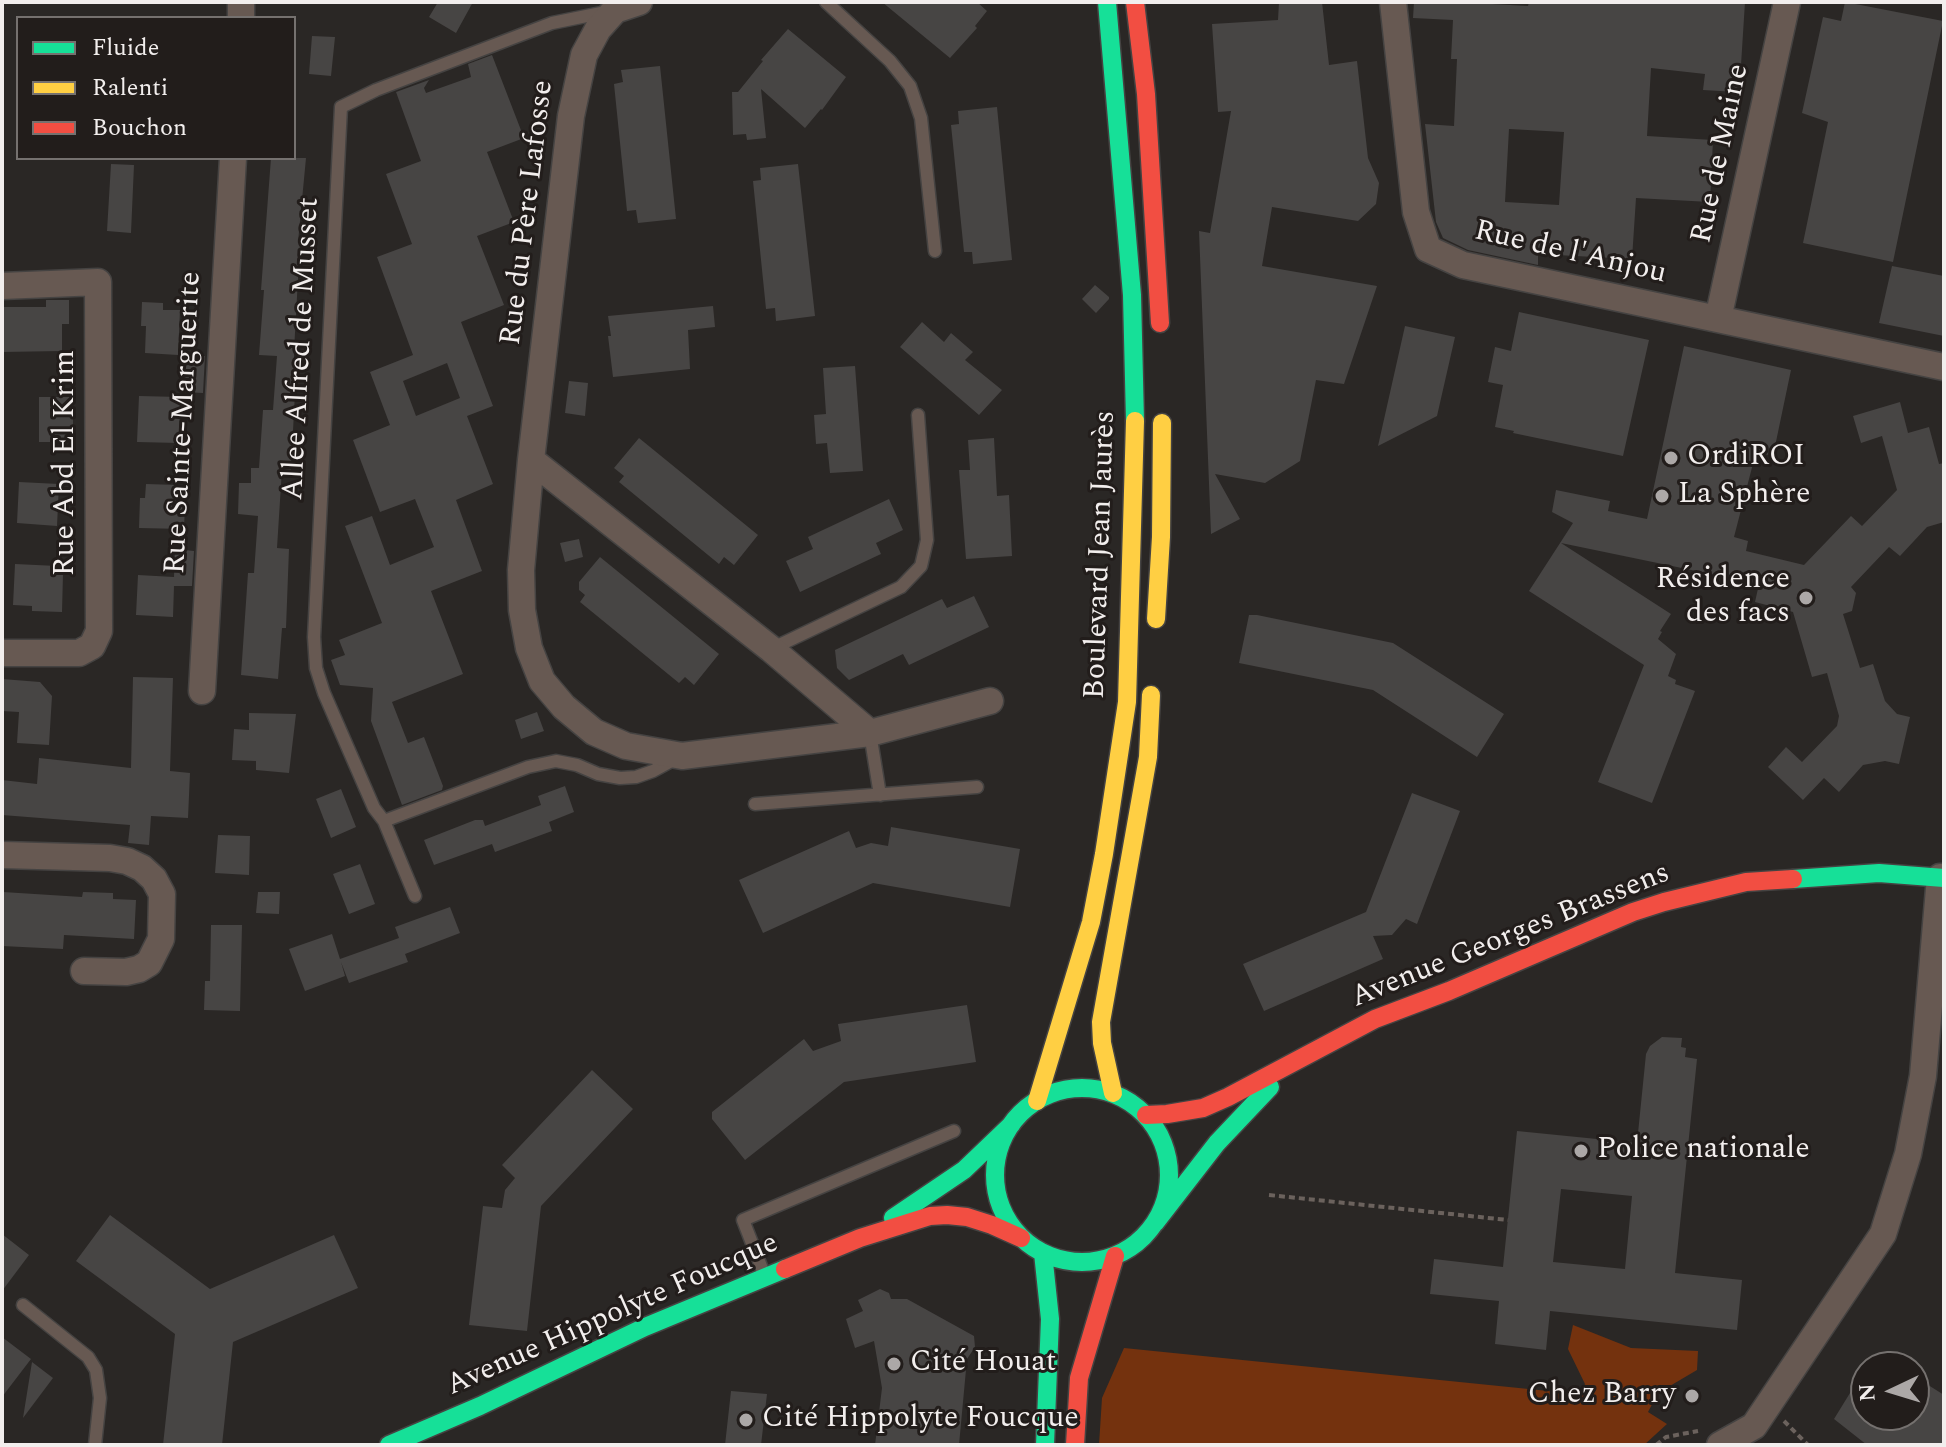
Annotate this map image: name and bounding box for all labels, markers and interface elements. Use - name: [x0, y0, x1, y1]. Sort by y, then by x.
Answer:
- legend: [16, 16, 296, 160]
- text: Fluide: [92, 30, 159, 66]
- street label: Rue de Maine: [1685, 61, 1759, 247]
- text: Ralenti: [92, 70, 168, 106]
- street label: Rue du Père Lafosse: [495, 78, 563, 348]
- text: Bouchon: [92, 110, 187, 146]
- street label: Allee Alfred de Musset: [277, 197, 329, 501]
- street label: Rue de l'Anjou: [1470, 214, 1670, 294]
- street label: Rue Sainte-Marguerite: [159, 271, 211, 575]
- street label: Rue Abd El Krim: [49, 350, 85, 576]
- street label: Boulevard Jean Jaurès: [1079, 410, 1125, 700]
- place label: OrdiROI: [1687, 440, 1805, 476]
- marker: OrdiROI: [1662, 449, 1680, 467]
- place label: La Sphère: [1678, 478, 1810, 514]
- marker: La Sphère: [1653, 487, 1671, 505]
- place label: Résidence des facs: [1656, 563, 1790, 634]
- marker: Résidence des facs: [1797, 589, 1815, 607]
- street label: Avenue Georges Brassens: [1346, 857, 1676, 1017]
- place label: Police nationale: [1597, 1133, 1810, 1169]
- marker: Police nationale: [1572, 1142, 1590, 1160]
- street label: Avenue Hippolyte Foucque: [441, 1226, 785, 1406]
- place label: Cité Houat: [910, 1346, 1056, 1382]
- north arrow: [1850, 1351, 1930, 1431]
- marker: Cité Houat: [885, 1355, 903, 1373]
- place label: Chez Barry: [1528, 1378, 1676, 1414]
- text: N: [1850, 1382, 1885, 1403]
- marker: Chez Barry: [1683, 1387, 1701, 1405]
- place label: Cité Hippolyte Foucque: [762, 1402, 1079, 1438]
- marker: Cité Hippolyte Foucque: [737, 1411, 755, 1429]

